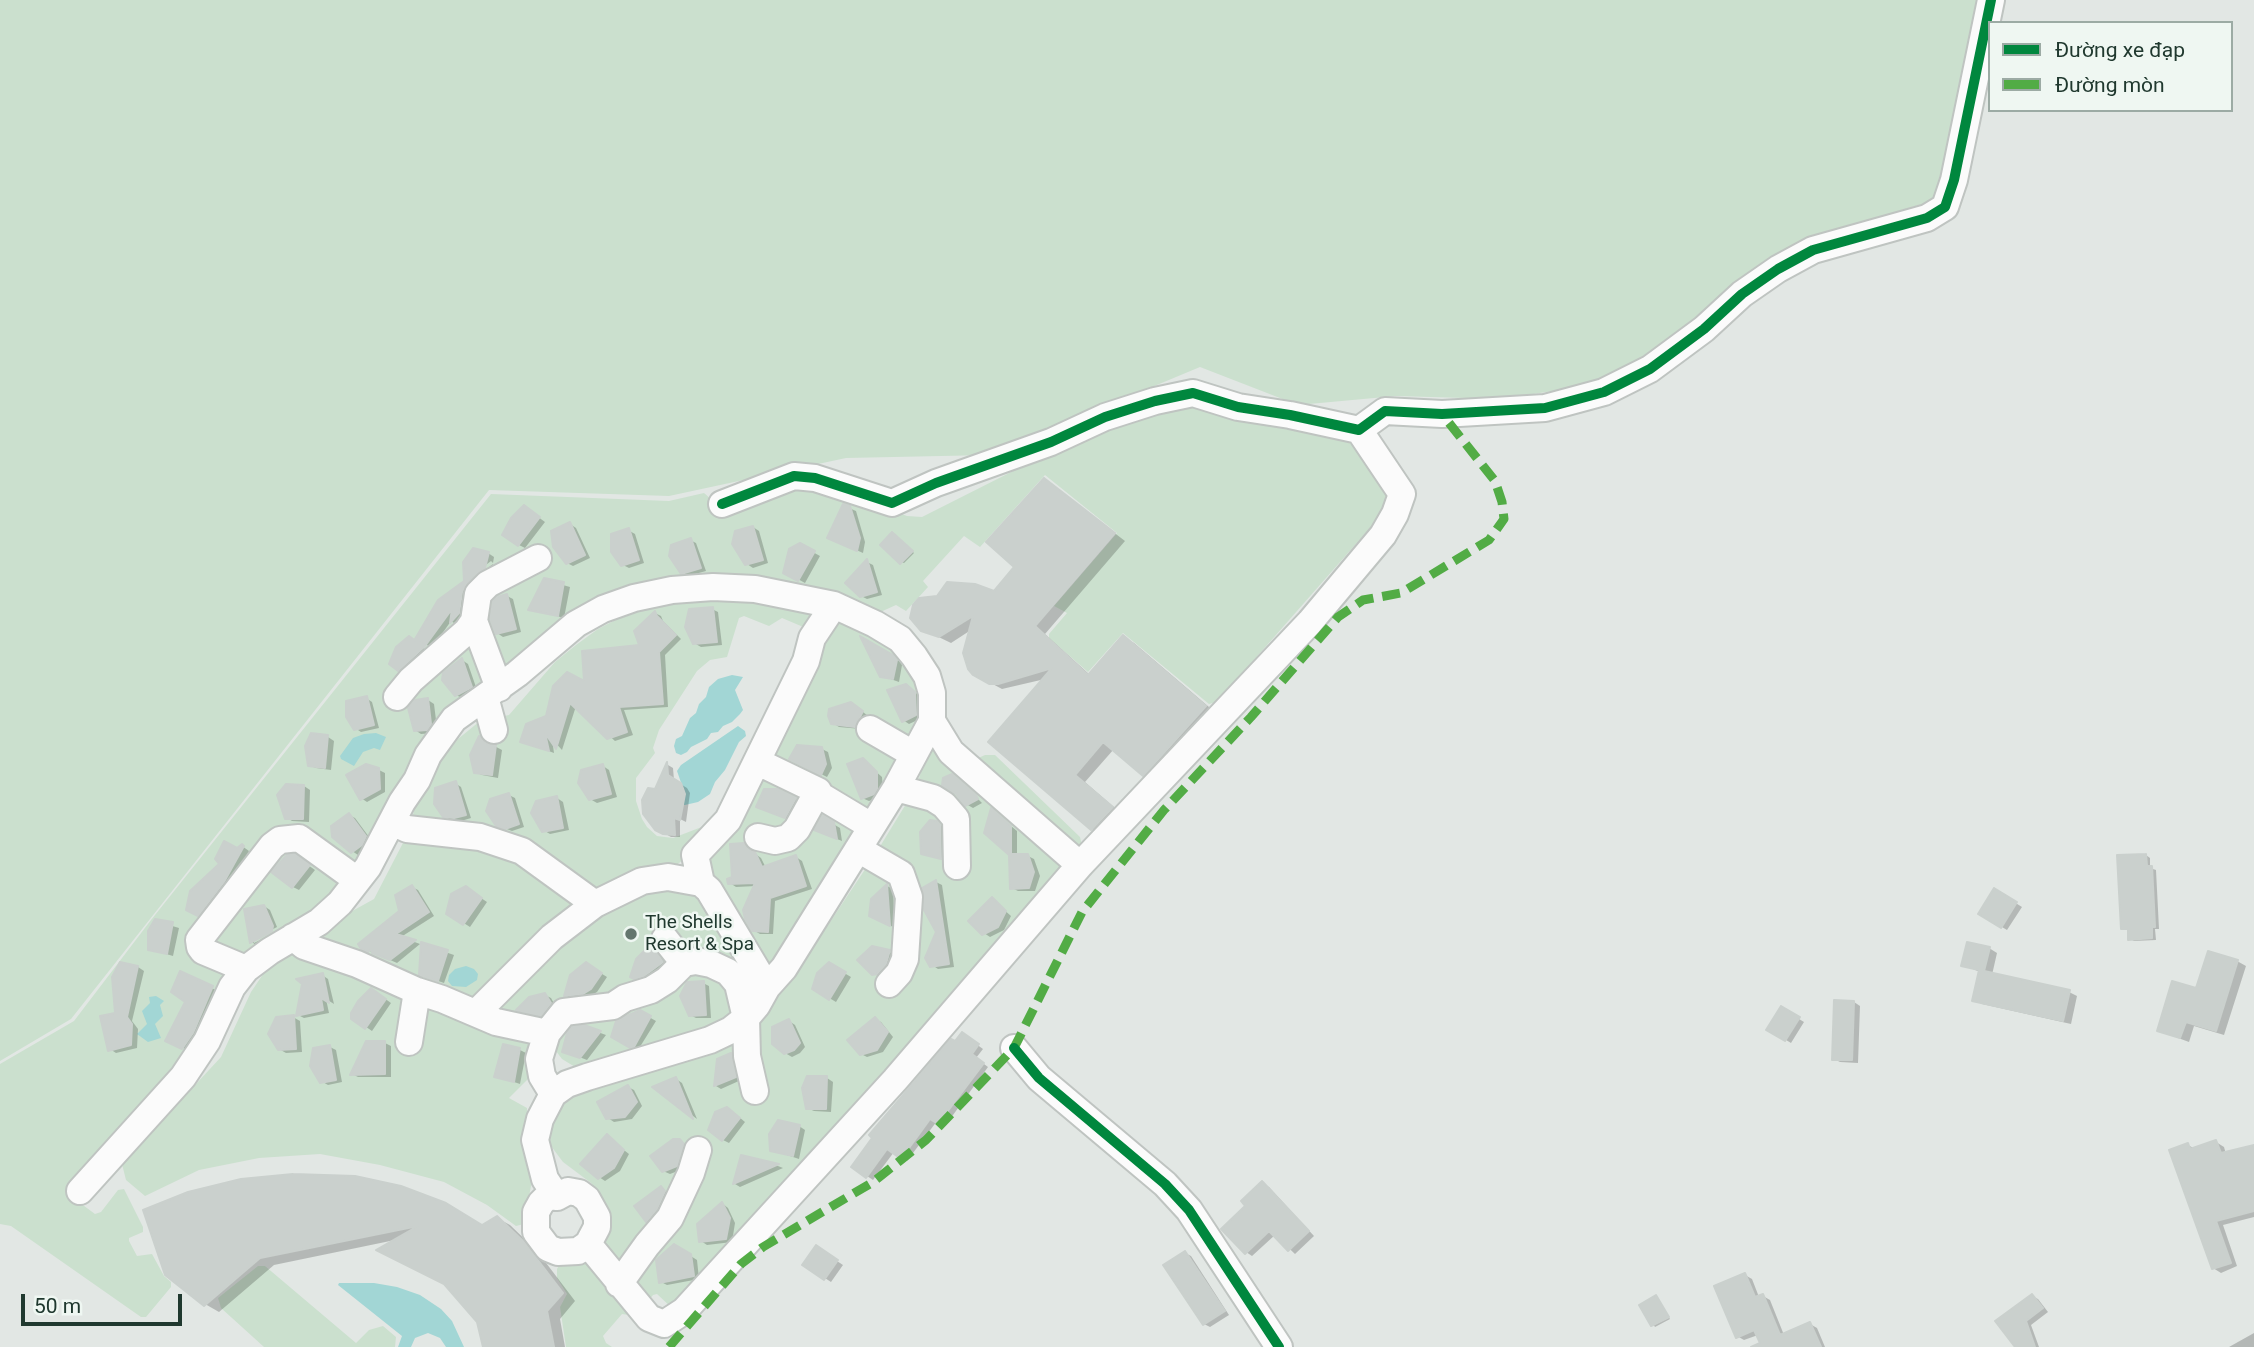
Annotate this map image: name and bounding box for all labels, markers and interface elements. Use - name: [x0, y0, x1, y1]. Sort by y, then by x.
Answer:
- legend: [1988, 21, 2233, 112]
- text: Đường xe đạp: [2055, 38, 2185, 62]
- text: Đường mòn: [2055, 73, 2165, 97]
- place label: The Shells Resort & Spa: [645, 912, 754, 956]
- marker: The Shells Resort & Spa: [623, 926, 639, 942]
- scale bar: [24, 1280, 186, 1324]
- text: 50 m: [34, 1294, 81, 1318]

